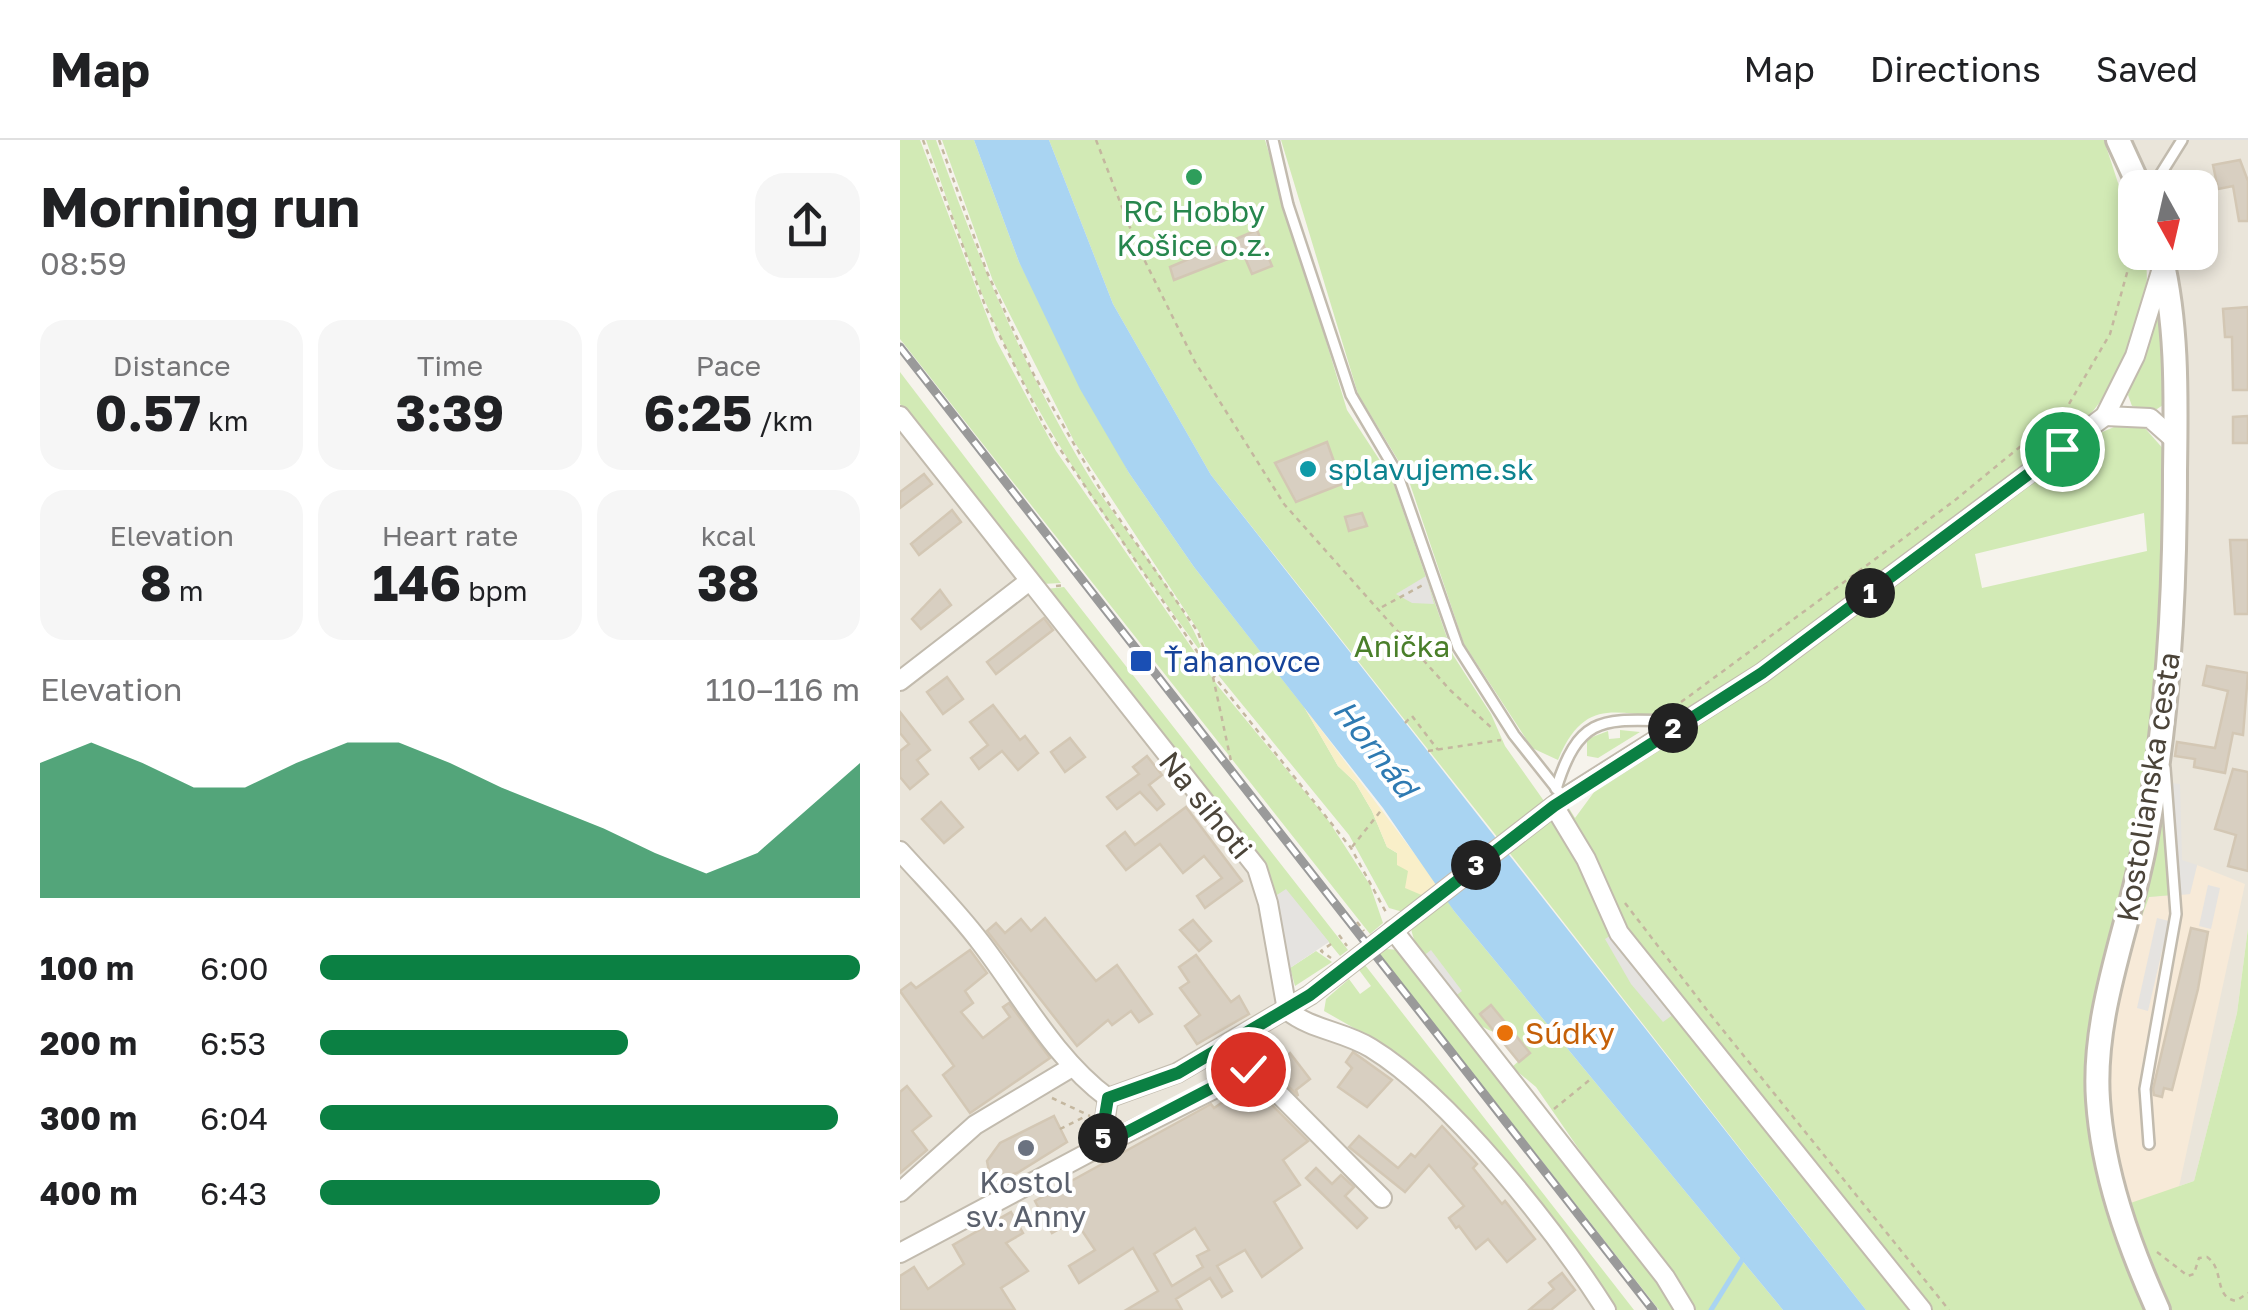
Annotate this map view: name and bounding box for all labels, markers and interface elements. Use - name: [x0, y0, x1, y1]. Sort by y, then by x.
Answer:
- text: Map: [50, 40, 150, 98]
- text: Map: [1743, 48, 1815, 90]
- text: Directions: [1870, 48, 2041, 90]
- text: Saved: [2096, 48, 2198, 90]
- marker: RC Hobby Košice o.z.: [1183, 166, 1205, 188]
- north arrow: [2118, 170, 2218, 270]
- map controls: [2118, 170, 2218, 270]
- text: Morning run: [40, 173, 360, 239]
- button: share: [755, 173, 860, 278]
- place label: RC Hobby Košice o.z.: [1116, 193, 1272, 263]
- text: 08:59: [40, 244, 127, 282]
- text: Distance: [113, 349, 231, 382]
- text: Time: [417, 349, 483, 382]
- text: Pace: [696, 349, 761, 382]
- text: 0.57: [95, 382, 201, 442]
- text: 3:39: [396, 382, 504, 442]
- text: 6:25: [643, 382, 752, 442]
- text: km: [201, 404, 249, 437]
- text: /km: [752, 404, 813, 437]
- pin: [2020, 407, 2105, 492]
- icon: arrive: [2035, 422, 2090, 477]
- place label: splavujeme.sk: [1328, 451, 1534, 487]
- marker: splavujeme.sk: [1297, 458, 1319, 480]
- text: Elevation: [109, 519, 234, 552]
- text: Heart rate: [382, 519, 518, 552]
- text: kcal: [701, 519, 756, 552]
- text: 8: [140, 552, 172, 612]
- text: 146: [373, 552, 461, 612]
- text: 38: [697, 552, 760, 612]
- pin: 1: [1845, 568, 1895, 618]
- text: m: [172, 574, 204, 607]
- text: bpm: [461, 574, 527, 607]
- text: 1: [1863, 576, 1877, 609]
- park label: Anička: [1354, 628, 1450, 664]
- place label: Ťahanovce: [1164, 643, 1321, 679]
- marker: Ťahanovce: [1128, 648, 1154, 674]
- street label: Kostolianska cesta: [2109, 650, 2187, 924]
- text: Elevation: [40, 670, 182, 708]
- text: 110–116 m: [705, 670, 860, 708]
- water label: Hornád: [1326, 692, 1428, 807]
- pin: 2: [1648, 703, 1698, 753]
- text: 2: [1664, 711, 1682, 744]
- street label: Na sihoti: [1152, 744, 1260, 866]
- pin: 3: [1451, 840, 1501, 890]
- text: 3: [1467, 848, 1485, 881]
- text: 100 m: [40, 949, 134, 987]
- text: 6:00: [200, 949, 269, 987]
- place label: Súdky: [1525, 1015, 1615, 1051]
- marker: Súdky: [1494, 1022, 1516, 1044]
- text: 200 m: [40, 1024, 137, 1062]
- text: 6:53: [200, 1024, 266, 1062]
- pin: [1206, 1027, 1291, 1112]
- icon: check: [1221, 1042, 1276, 1097]
- text: 300 m: [40, 1099, 137, 1137]
- text: 6:04: [200, 1099, 268, 1137]
- pin: 5: [1078, 1113, 1128, 1163]
- text: 5: [1094, 1121, 1112, 1154]
- marker: Kostol sv. Anny: [1015, 1137, 1037, 1159]
- place label: Kostol sv. Anny: [966, 1164, 1086, 1234]
- text: 400 m: [40, 1174, 138, 1212]
- text: 6:43: [200, 1174, 267, 1212]

